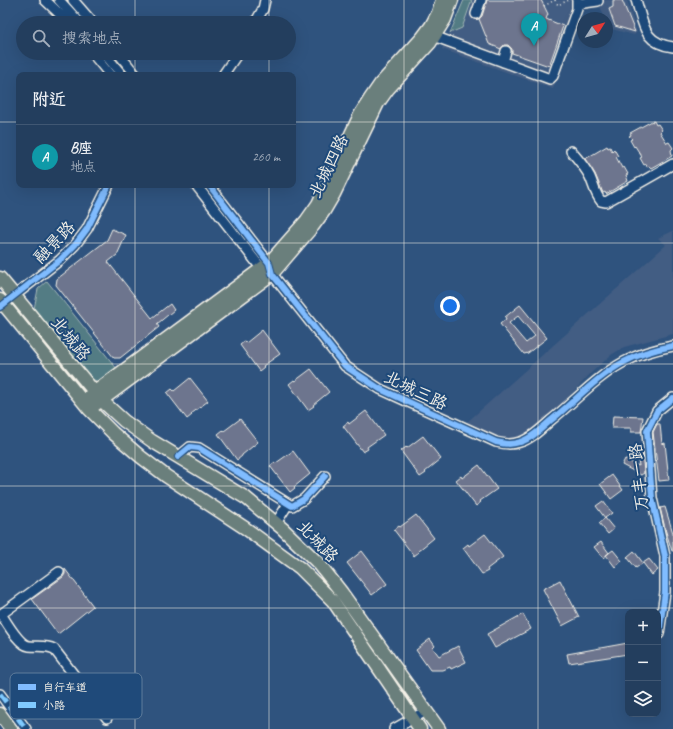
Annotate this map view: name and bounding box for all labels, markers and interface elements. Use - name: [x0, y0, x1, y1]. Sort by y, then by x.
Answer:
- north arrow: [577, 12, 613, 48]
- pin: A: [521, 13, 547, 46]
- search box: [16, 16, 296, 60]
- icon: search: [30, 27, 52, 49]
- text: 搜索地点: [62, 29, 122, 48]
- text: 附近: [32, 89, 66, 110]
- street label: 北城四路: [304, 131, 353, 201]
- text: B座: [70, 139, 93, 158]
- text: A: [42, 149, 48, 165]
- text: 260 m: [252, 149, 280, 165]
- text: 地点: [70, 159, 96, 175]
- street label: 融景路: [29, 217, 80, 268]
- your location: [440, 296, 460, 316]
- street label: 北城路: [46, 312, 95, 365]
- street label: 北城三路: [381, 366, 451, 415]
- street label: 万丰一路: [625, 442, 652, 512]
- street label: 北城路: [292, 516, 343, 567]
- map controls: [625, 609, 661, 717]
- button: +: [625, 609, 661, 645]
- button: −: [625, 645, 661, 681]
- legend: [10, 673, 142, 719]
- text: 自行车道: [43, 680, 87, 694]
- button: layers: [625, 681, 661, 717]
- text: 小路: [43, 698, 65, 712]

